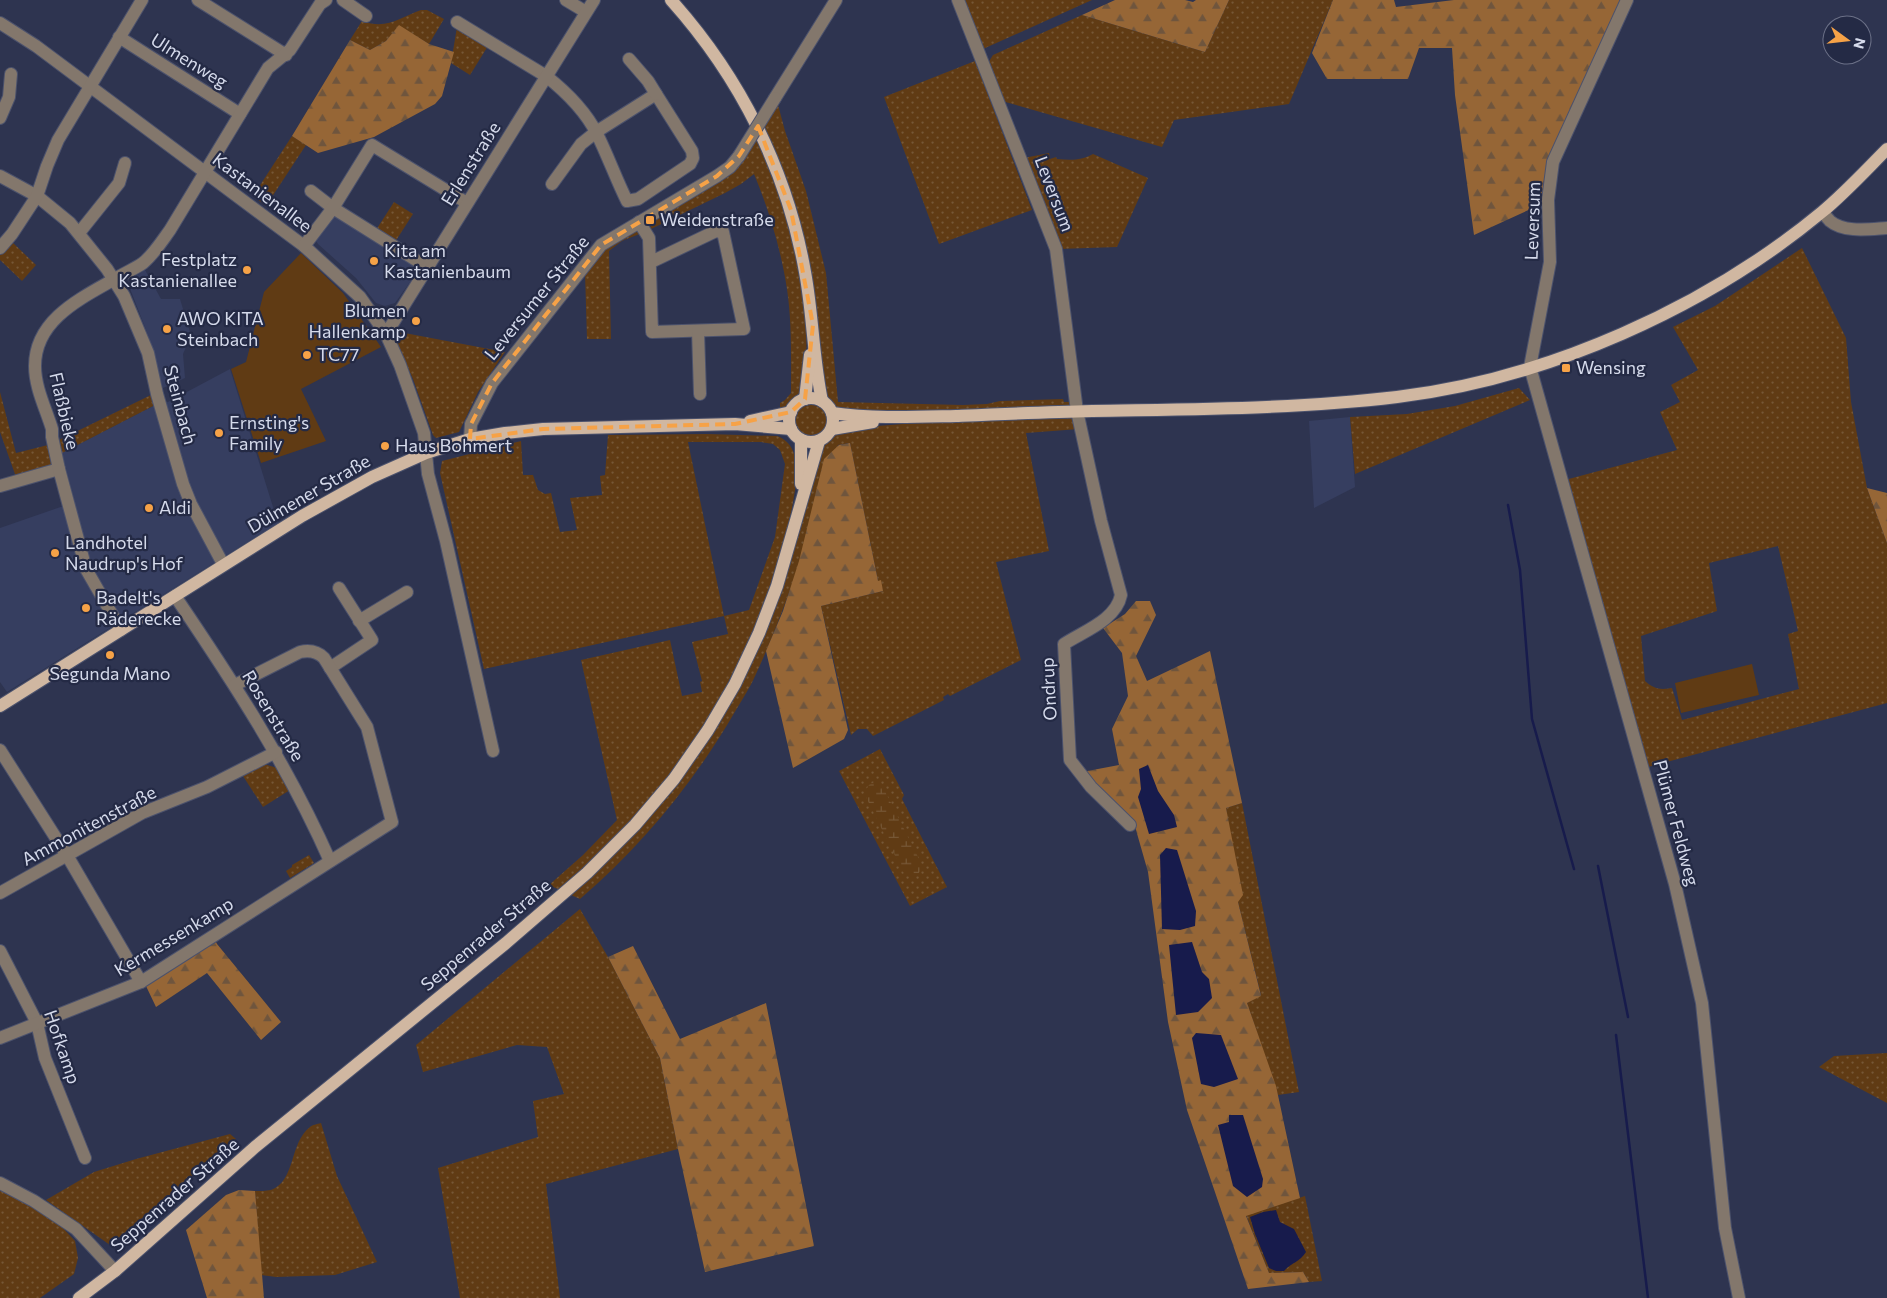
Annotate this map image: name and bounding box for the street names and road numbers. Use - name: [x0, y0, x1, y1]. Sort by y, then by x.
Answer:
- street label: Ulmenweg: [147, 28, 232, 92]
- street label: Erlenstraße: [436, 118, 505, 209]
- street label: Kastanienallee: [209, 148, 317, 237]
- street label: Leversum: [1031, 153, 1079, 234]
- street label: Leversum: [1520, 181, 1544, 261]
- street label: Leversumer Straße: [479, 231, 593, 364]
- street label: Steinbach: [160, 363, 202, 447]
- street label: Flaßbieke: [45, 370, 85, 452]
- street label: Dülmener Straße: [243, 449, 374, 537]
- street label: Ondrup: [1035, 657, 1061, 721]
- street label: Rosenstraße: [238, 666, 310, 765]
- street label: Plümer Feldweg: [1650, 757, 1704, 888]
- street label: Ammonitenstraße: [18, 780, 159, 870]
- street label: Seppenrader Straße: [416, 874, 555, 995]
- street label: Kermessenkamp: [110, 892, 237, 980]
- street label: Hofkamp: [40, 1007, 86, 1087]
- street label: Seppenrader Straße: [106, 1133, 243, 1256]

